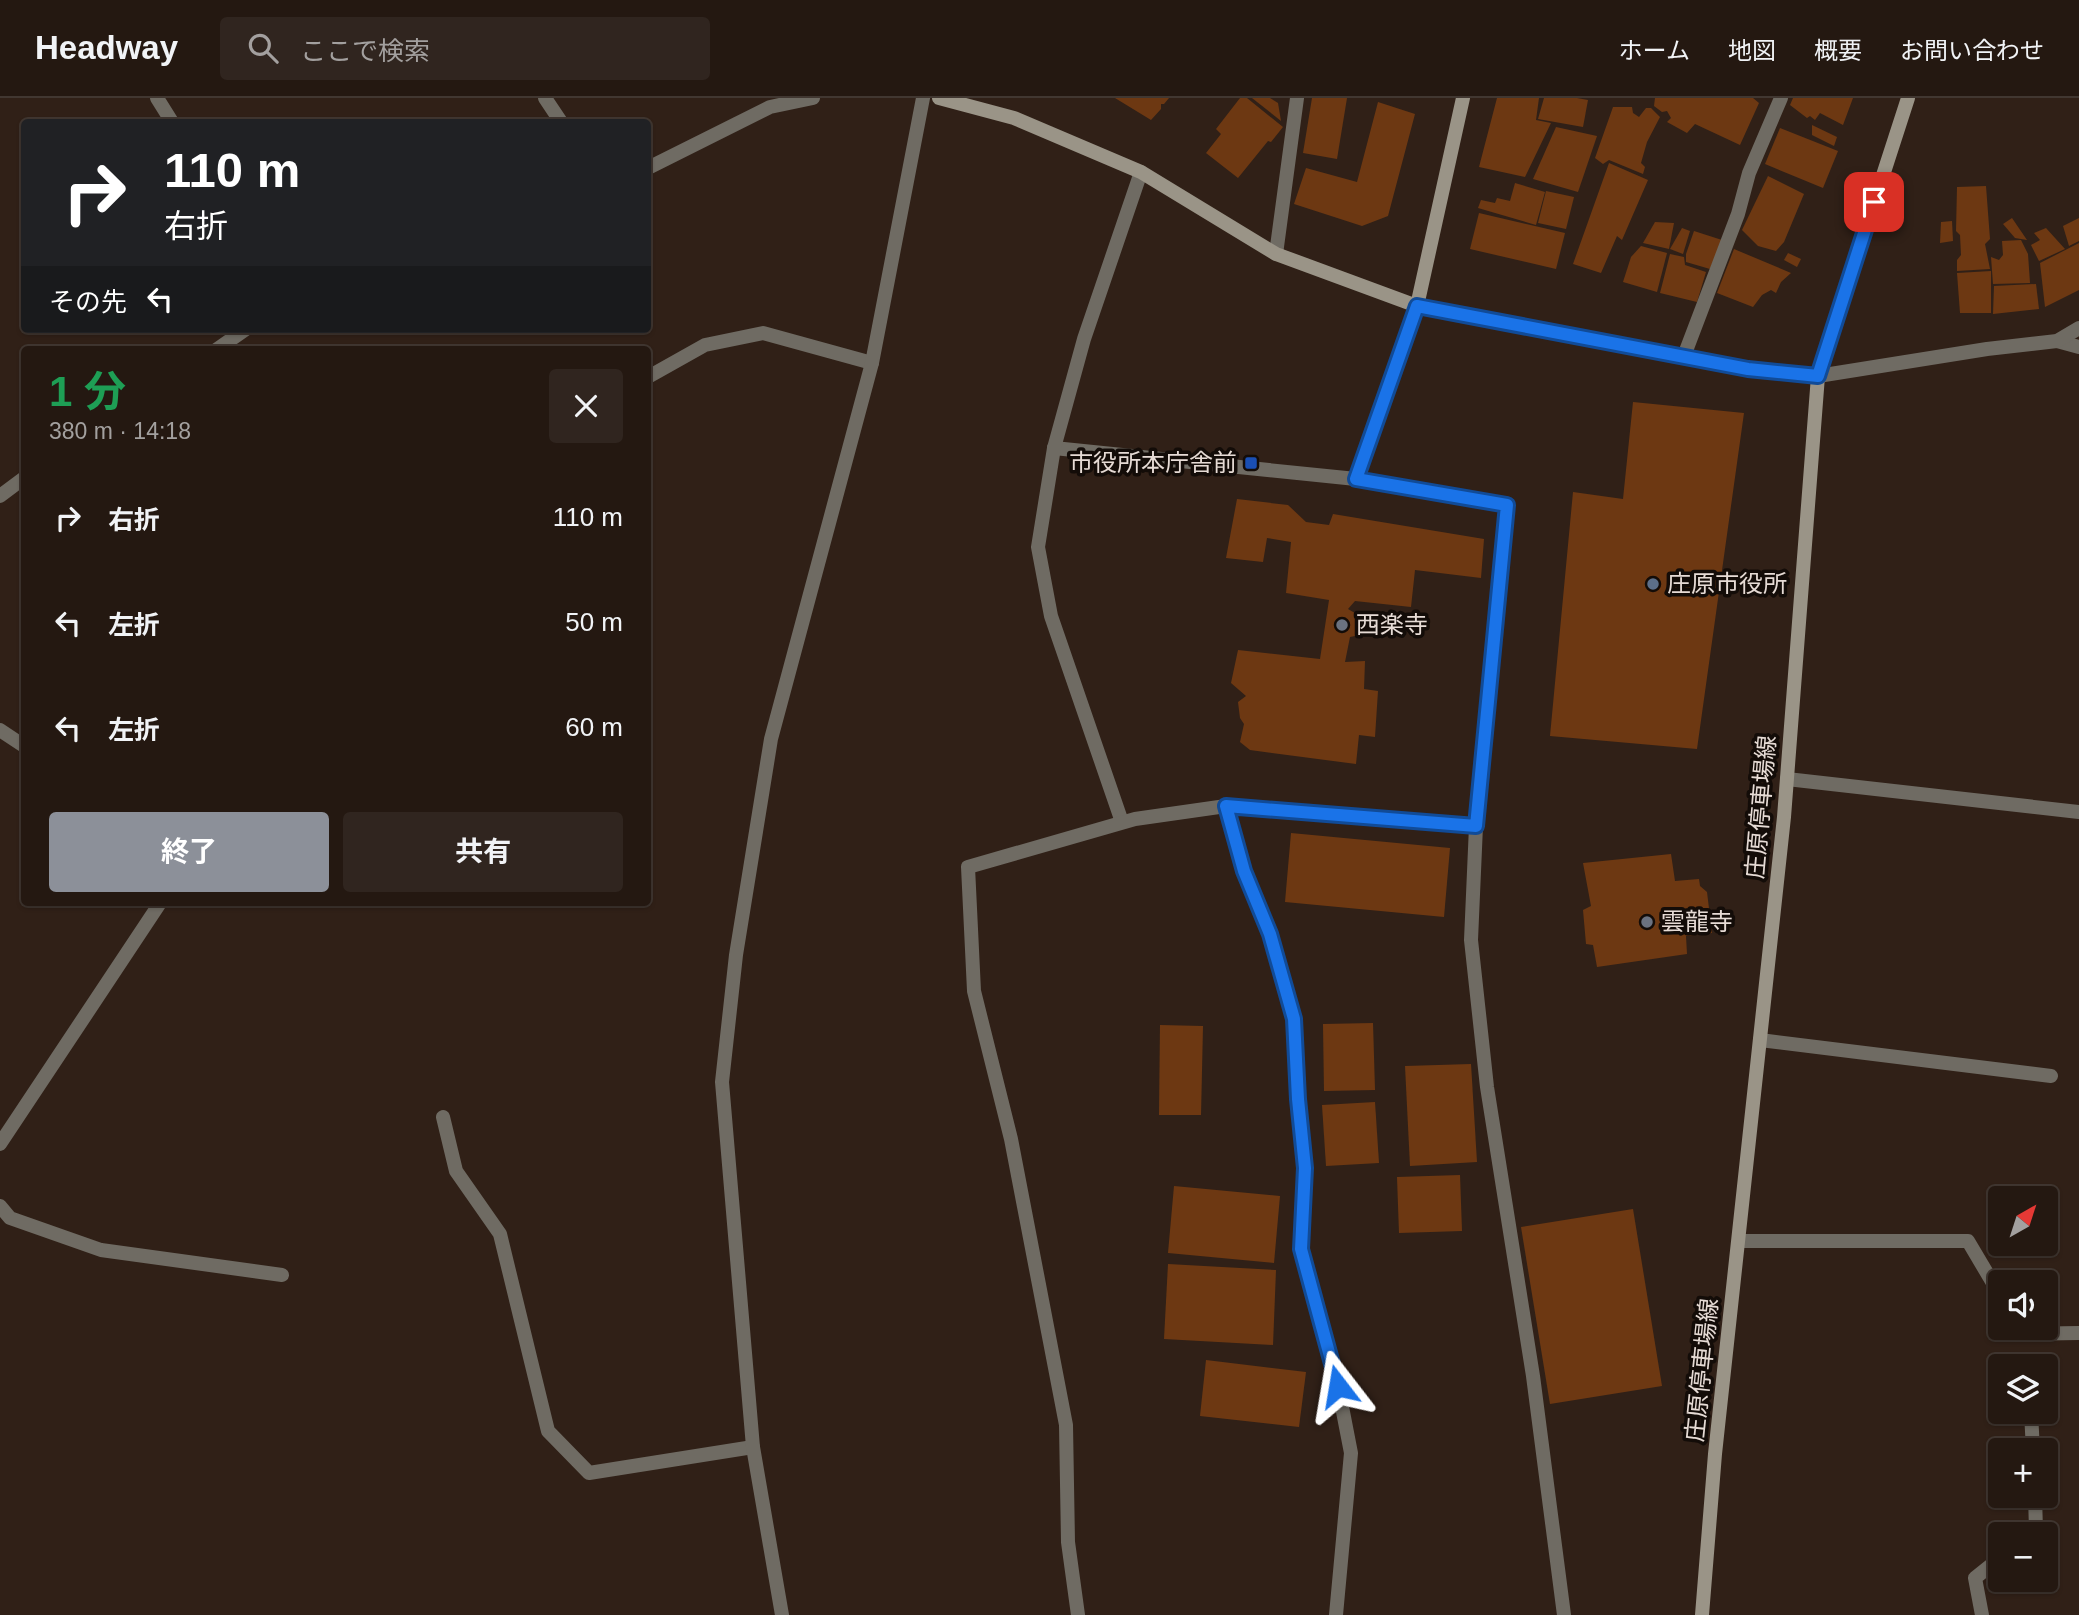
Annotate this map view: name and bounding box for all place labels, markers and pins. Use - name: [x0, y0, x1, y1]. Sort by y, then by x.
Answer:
- pin: [1844, 172, 1904, 232]
- place label: 市役所本庁舎前: [1069, 449, 1237, 476]
- marker: 市役所本庁舎前: [1243, 455, 1259, 471]
- place label: 庄原市役所: [1667, 570, 1787, 597]
- marker: 庄原市役所: [1645, 576, 1661, 592]
- place label: 西楽寺: [1356, 611, 1428, 638]
- marker: 西楽寺: [1334, 617, 1350, 633]
- place label: 雲龍寺: [1661, 908, 1733, 935]
- marker: 雲龍寺: [1639, 914, 1655, 930]

